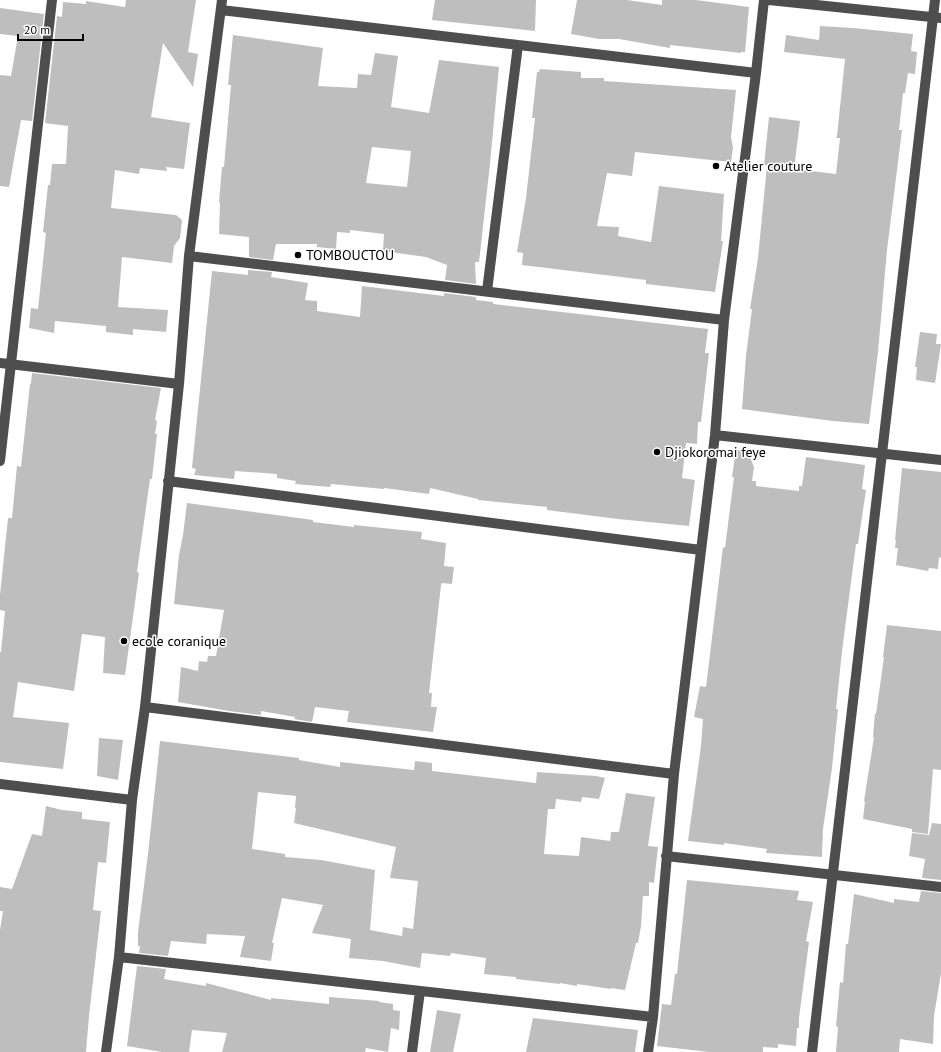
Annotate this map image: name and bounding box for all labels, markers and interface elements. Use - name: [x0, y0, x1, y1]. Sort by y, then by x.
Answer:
- scale bar: [18, 16, 83, 42]
- text: 20 m: [24, 22, 50, 37]
- place label: Atelier couture: [724, 157, 812, 175]
- marker: Atelier couture: [711, 161, 721, 171]
- place label: TOMBOUCTOU: [306, 246, 394, 264]
- marker: TOMBOUCTOU: [293, 250, 303, 260]
- place label: Djiokoromai feye: [665, 443, 766, 461]
- marker: Djiokoromai feye: [652, 447, 662, 457]
- place label: ecole coranique: [132, 632, 226, 650]
- marker: ecole coranique: [119, 636, 129, 646]

